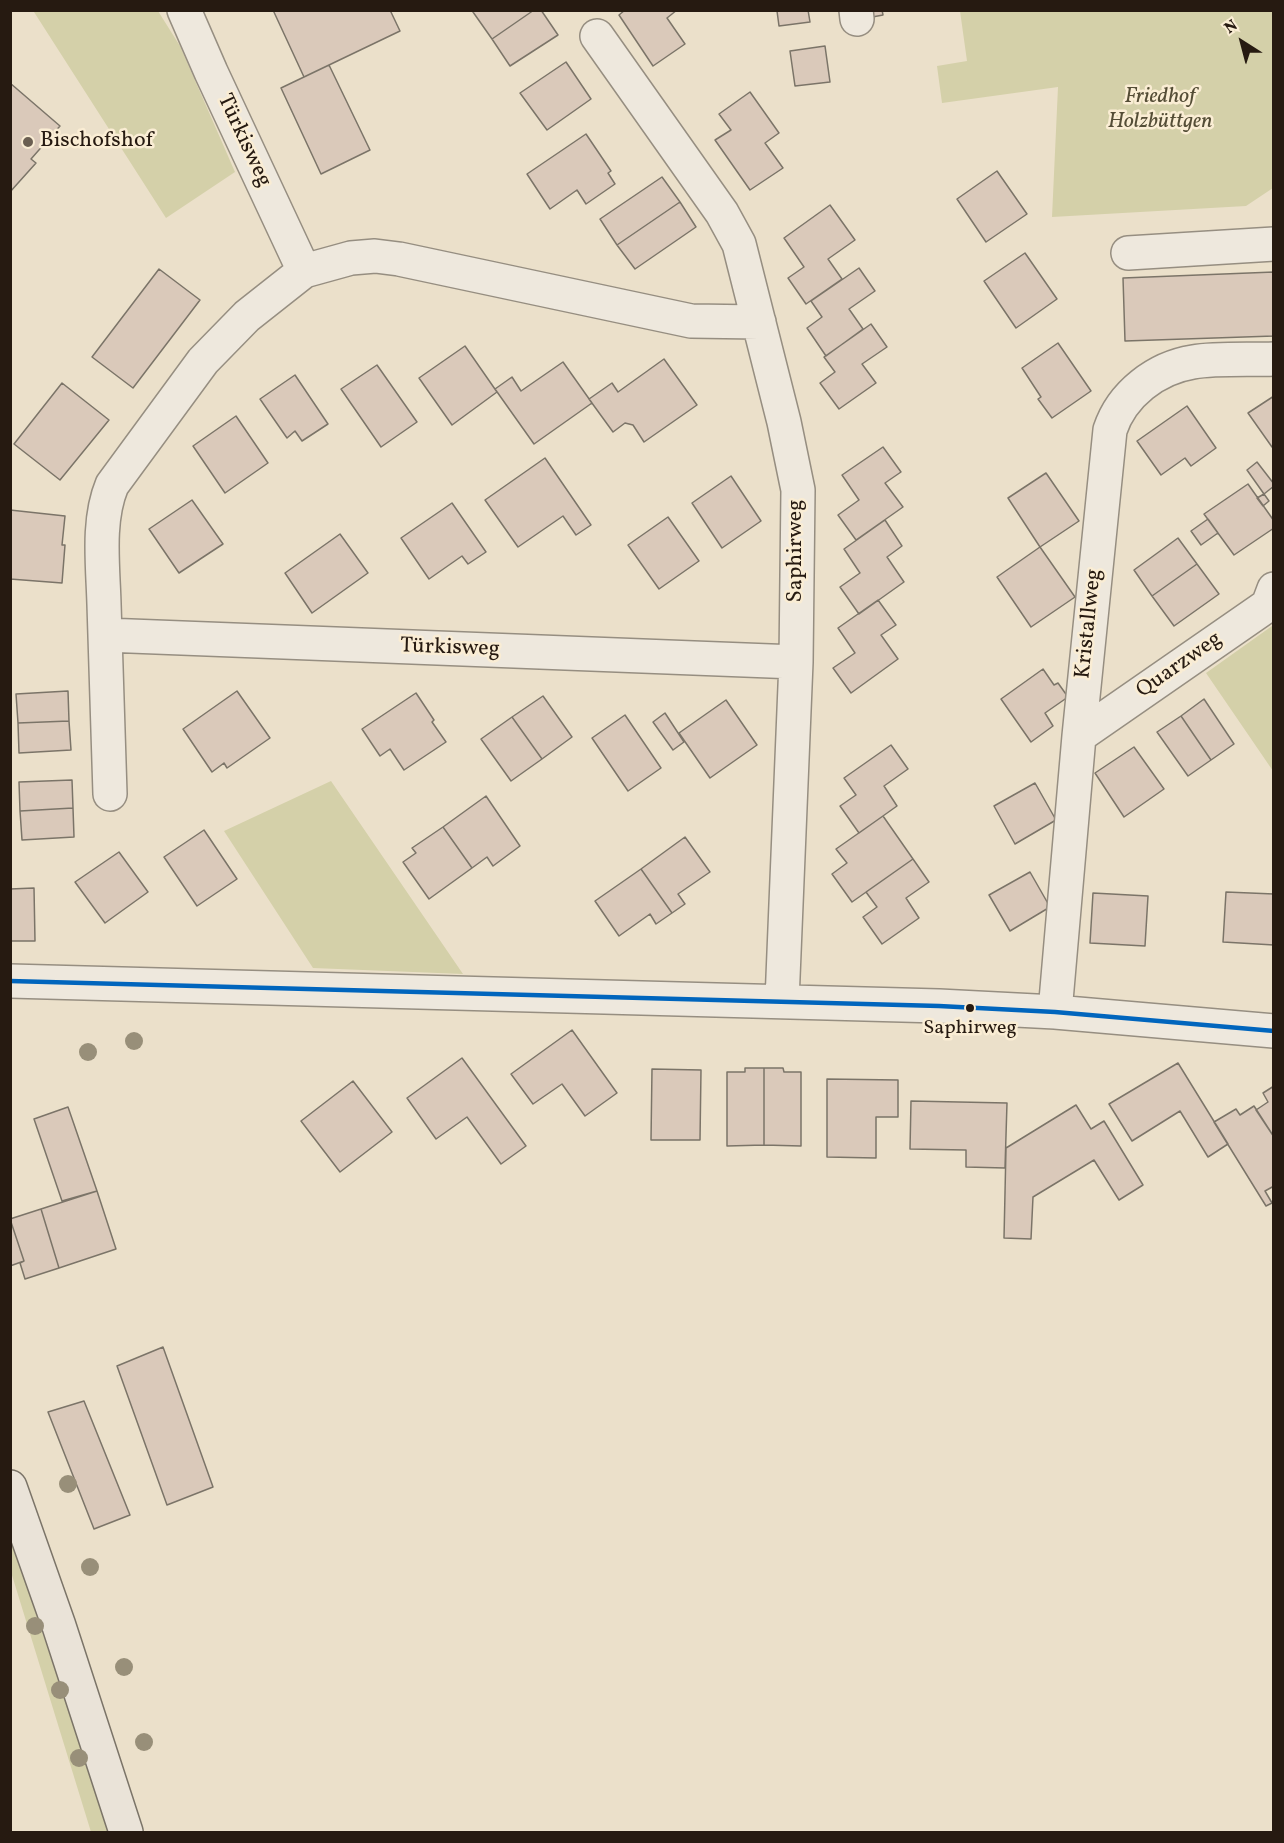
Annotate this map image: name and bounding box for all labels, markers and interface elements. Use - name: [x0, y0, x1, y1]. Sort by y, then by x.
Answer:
- north arrow: [1212, 12, 1272, 72]
- text: N: [1220, 15, 1243, 40]
- park label: Friedhof Holzbüttgen: [1108, 85, 1212, 136]
- street label: Türkisweg: [210, 90, 276, 192]
- place label: Bischofshof: [40, 129, 153, 155]
- marker: Bischofshof: [21, 135, 35, 149]
- street label: Saphirweg: [784, 500, 810, 602]
- street label: Kristallweg: [1071, 568, 1109, 680]
- street label: Quarzweg: [1132, 627, 1228, 705]
- street label: Türkisweg: [400, 634, 500, 664]
- marker: Saphirweg: [964, 1002, 976, 1014]
- place label: Saphirweg: [923, 1017, 1017, 1041]

